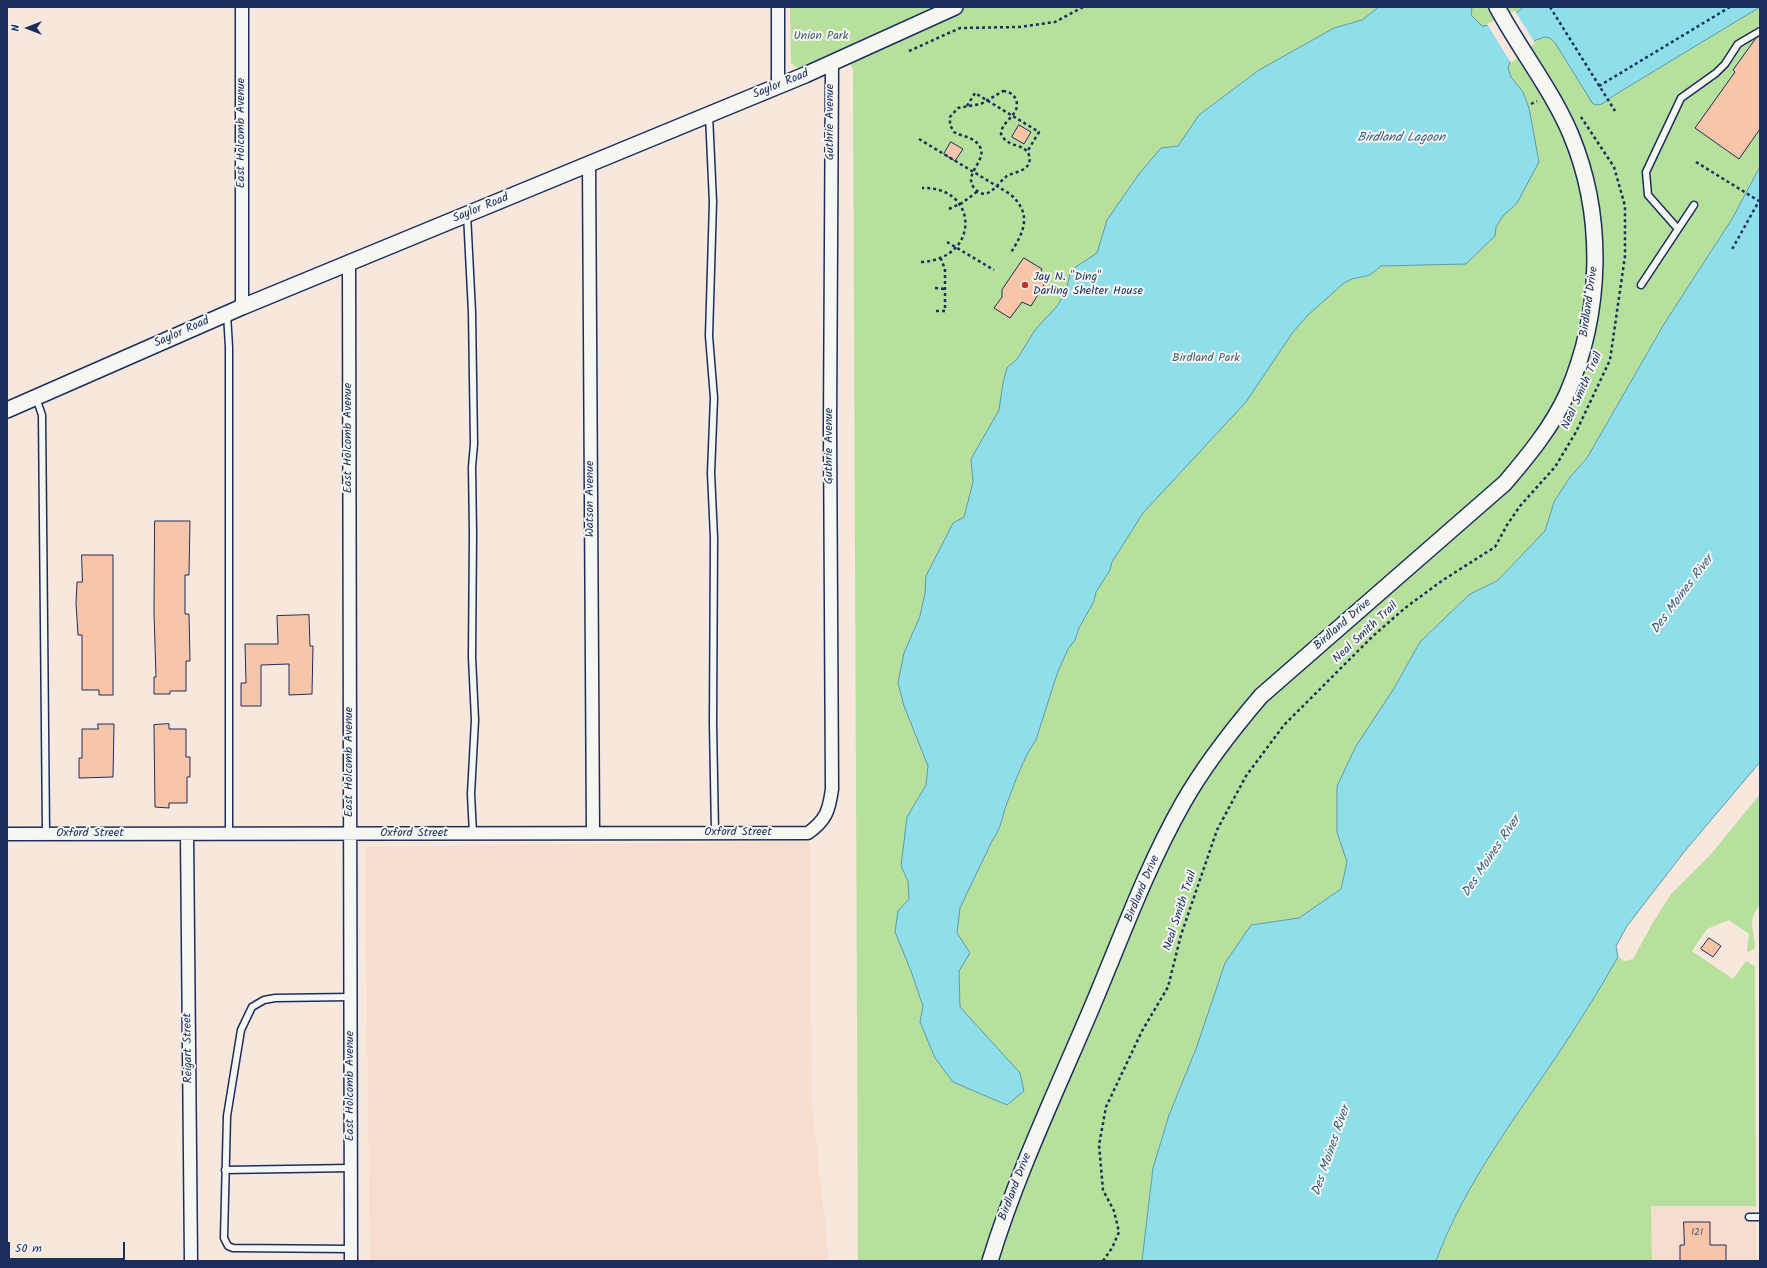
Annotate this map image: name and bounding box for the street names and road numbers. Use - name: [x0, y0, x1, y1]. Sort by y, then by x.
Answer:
- street label: Saylor Road: [751, 67, 811, 103]
- street label: East Holcomb Avenue: [235, 78, 249, 188]
- street label: Guthrie Avenue: [824, 84, 838, 160]
- street label: Saylor Road: [451, 191, 511, 227]
- street label: Birdland Drive: [1578, 266, 1602, 338]
- street label: Saylor Road: [152, 314, 212, 352]
- street label: Neal Smith Trail: [1559, 350, 1607, 432]
- street label: East Holcomb Avenue: [342, 383, 356, 493]
- street label: Guthrie Avenue: [823, 408, 837, 484]
- street label: Watson Avenue: [584, 461, 598, 537]
- street label: Birdland Drive: [1311, 596, 1375, 654]
- street label: Neal Smith Trail: [1331, 599, 1401, 667]
- street label: East Holcomb Avenue: [343, 707, 357, 817]
- street label: Oxford Street: [704, 826, 772, 840]
- street label: Oxford Street: [56, 827, 124, 841]
- street label: Oxford Street: [380, 827, 448, 841]
- street label: Birdland Drive: [1122, 853, 1164, 925]
- street label: Neal Smith Trail: [1161, 869, 1201, 953]
- street label: Reigart Street: [181, 1013, 197, 1083]
- street label: East Holcomb Avenue: [344, 1031, 358, 1141]
- street label: Birdland Drive: [997, 1151, 1035, 1223]

